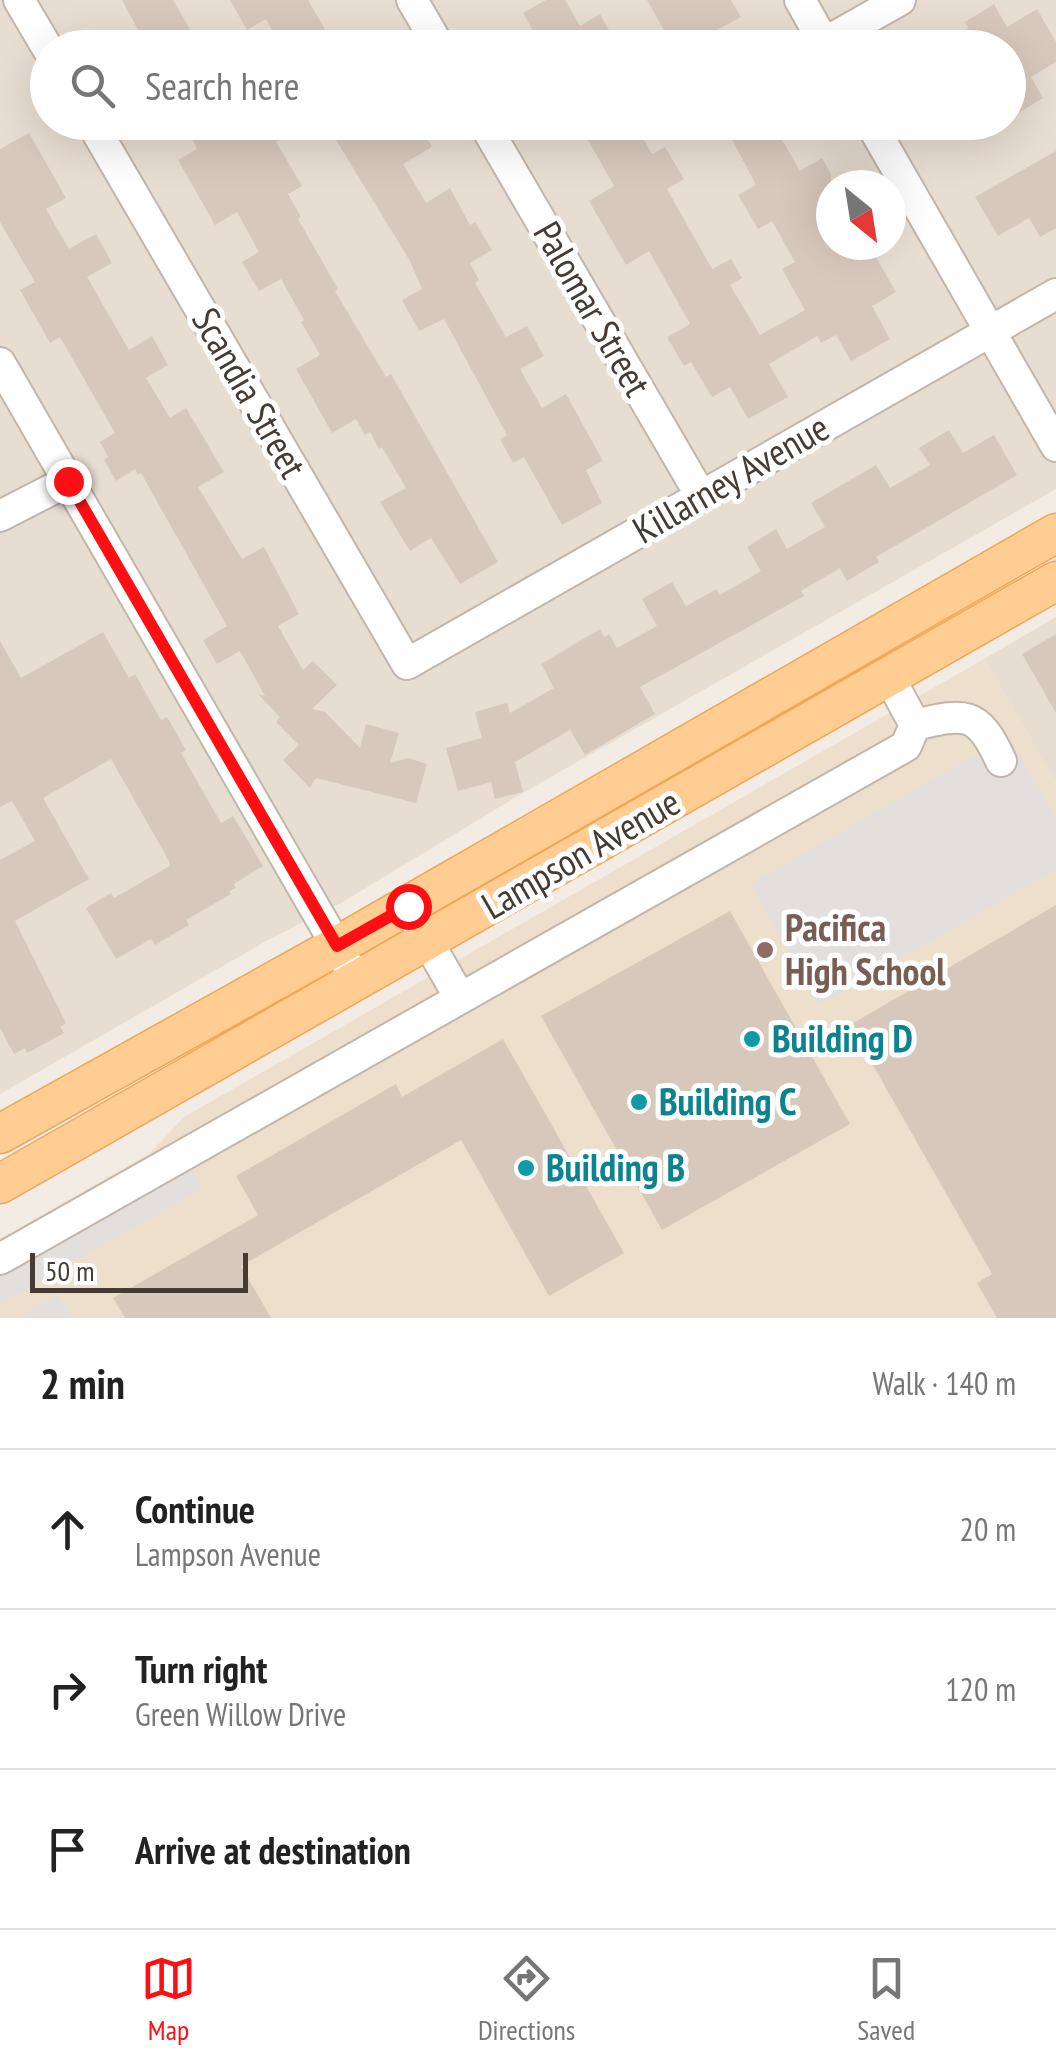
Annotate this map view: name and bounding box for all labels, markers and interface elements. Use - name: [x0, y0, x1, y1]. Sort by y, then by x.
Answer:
- search box: [30, 30, 1026, 140]
- icon: search: [65, 58, 120, 113]
- text: Search here: [145, 61, 299, 110]
- north arrow: [816, 170, 906, 260]
- street label: Palomar Street: [524, 212, 663, 405]
- street label: Scandia Street: [182, 298, 319, 487]
- street label: Killarney Avenue: [623, 402, 837, 554]
- route end: [46, 459, 92, 505]
- street label: Lampson Avenue: [472, 776, 688, 929]
- route start: [386, 884, 432, 930]
- place label: Pacifica High School: [785, 902, 946, 995]
- marker: Pacifica High School: [754, 939, 776, 961]
- place label: Building D: [772, 1013, 913, 1062]
- marker: Building D: [741, 1028, 763, 1050]
- place label: Building C: [659, 1076, 796, 1125]
- marker: Building C: [628, 1091, 650, 1113]
- place label: Building B: [546, 1142, 685, 1191]
- marker: Building B: [515, 1157, 537, 1179]
- scale bar: [30, 1248, 248, 1292]
- text: 50 m: [45, 1252, 94, 1289]
- text: 2 min: [40, 1356, 125, 1411]
- text: Walk · 140 m: [872, 1362, 1016, 1404]
- text: Continue: [135, 1484, 255, 1533]
- icon: ahead: [40, 1502, 95, 1557]
- text: 20 m: [960, 1508, 1016, 1550]
- text: Lampson Avenue: [135, 1533, 321, 1575]
- text: Turn right: [135, 1644, 267, 1693]
- icon: right: [40, 1662, 95, 1717]
- text: 120 m: [945, 1668, 1016, 1710]
- text: Green Willow Drive: [135, 1693, 346, 1735]
- icon: arrive: [40, 1822, 95, 1877]
- text: Arrive at destination: [135, 1825, 411, 1874]
- tab: Map: [141, 1951, 196, 2048]
- tab: Directions: [478, 1951, 575, 2048]
- tab: Saved: [857, 1951, 915, 2048]

